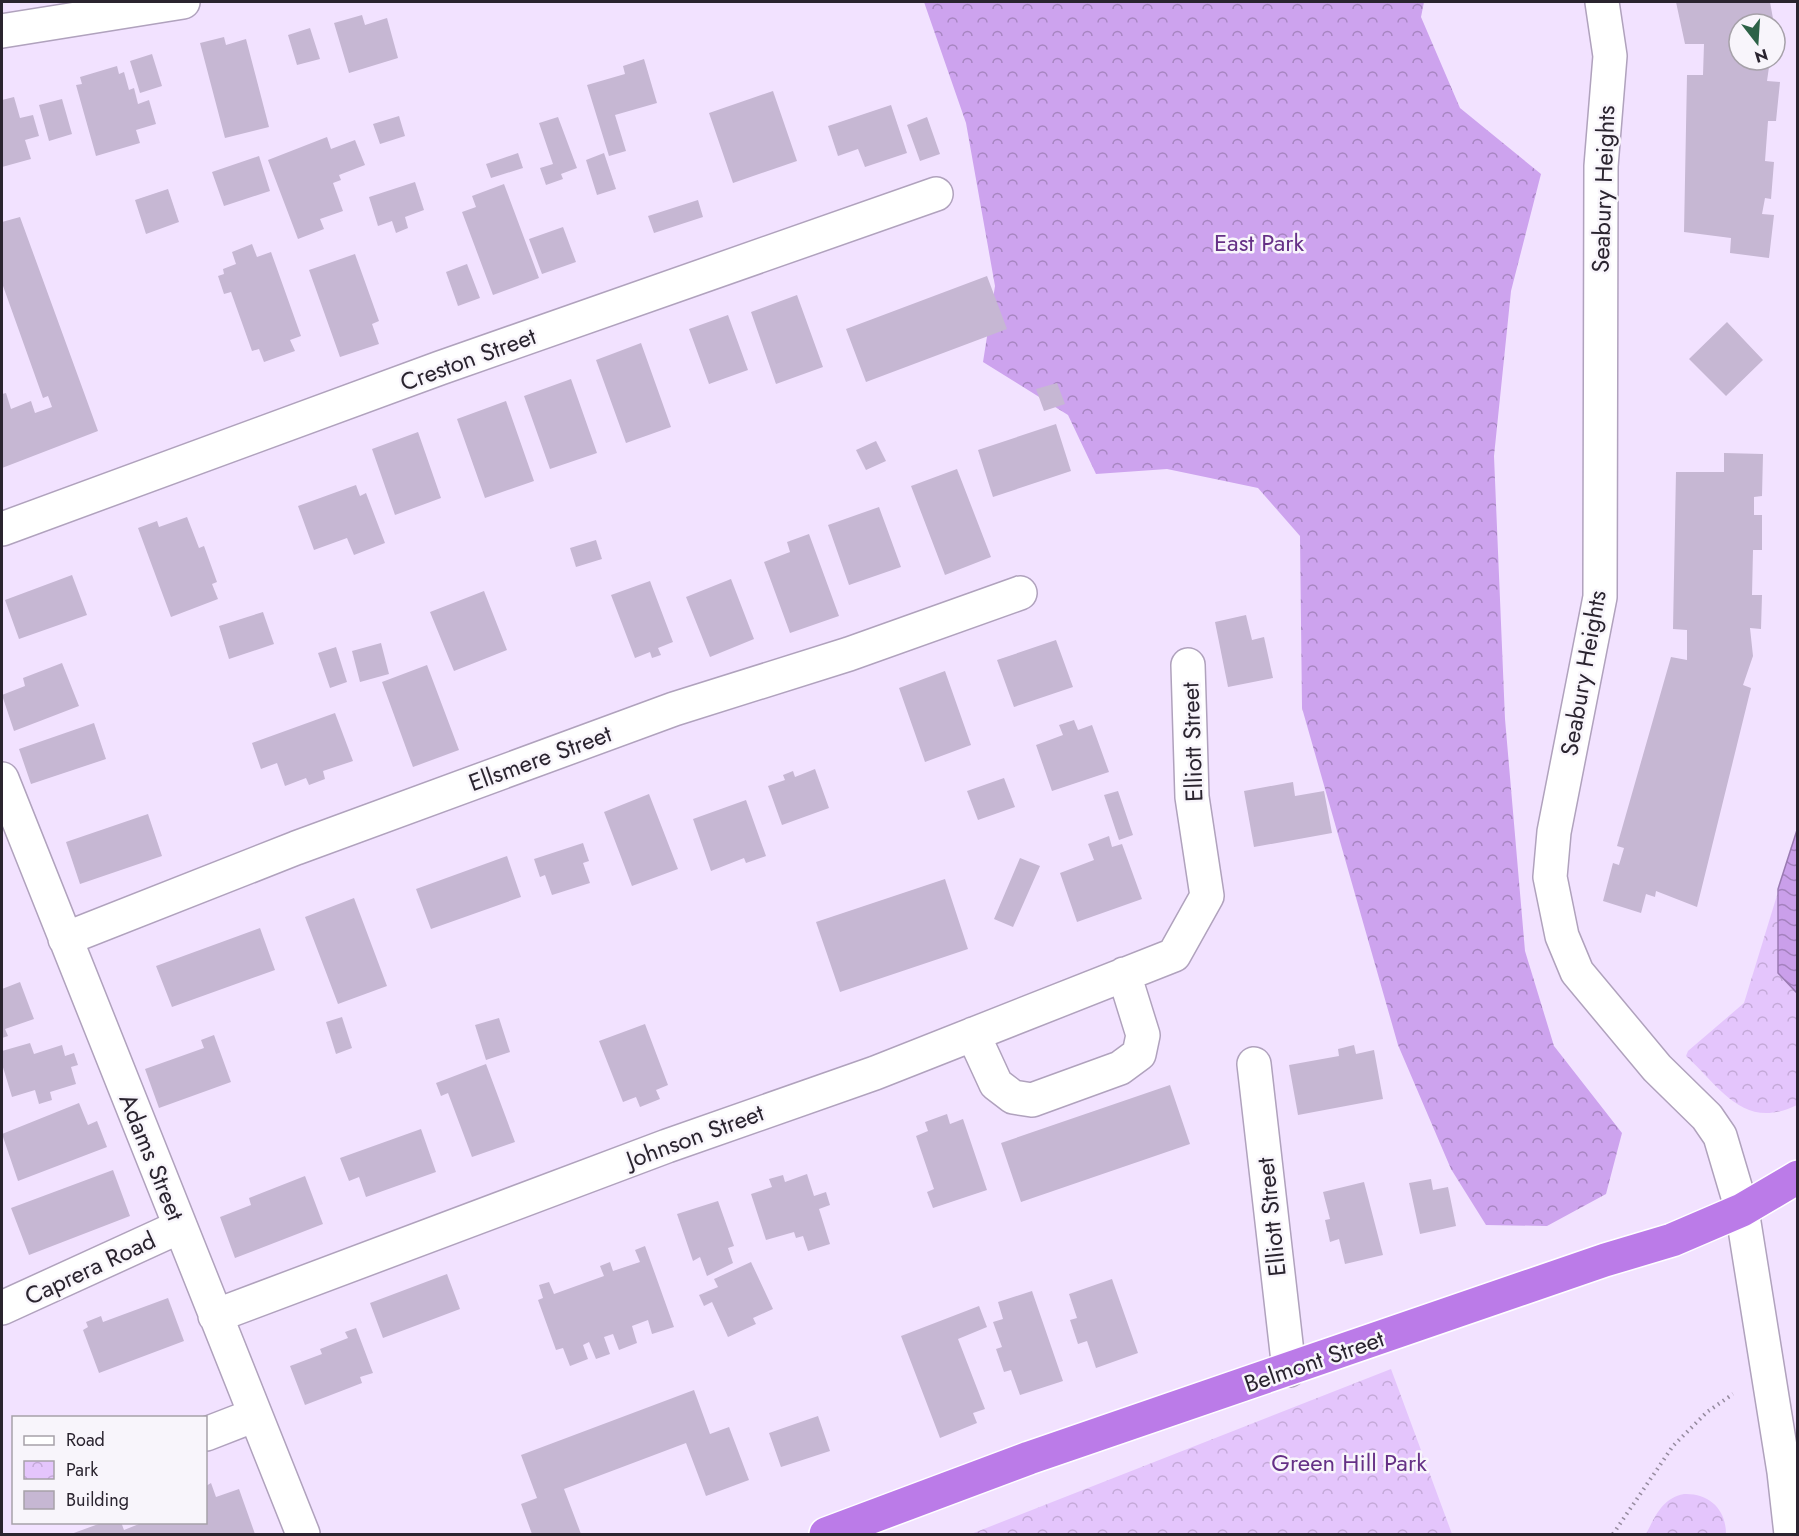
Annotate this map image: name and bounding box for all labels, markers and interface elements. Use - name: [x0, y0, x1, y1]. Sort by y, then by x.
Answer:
- north arrow: [1727, 12, 1787, 72]
- text: N: [1752, 43, 1771, 69]
- street label: Seabury Heights: [1583, 105, 1623, 273]
- park label: East Park: [1214, 225, 1305, 260]
- street label: Creston Street: [395, 318, 541, 400]
- street label: Seabury Heights: [1551, 587, 1615, 759]
- street label: Elliott Street: [1172, 681, 1212, 802]
- street label: Ellsmere Street: [464, 716, 617, 800]
- street label: Adams Street: [111, 1088, 193, 1226]
- street label: Johnson Street: [619, 1095, 769, 1178]
- street label: Elliott Street: [1247, 1155, 1295, 1278]
- street label: Caprera Road: [19, 1222, 161, 1314]
- street label: Belmont Street: [1239, 1321, 1389, 1401]
- legend: [12, 1416, 207, 1524]
- text: Road: [66, 1427, 105, 1453]
- park label: Green Hill Park: [1271, 1445, 1427, 1480]
- text: Park: [66, 1457, 98, 1483]
- text: Building: [66, 1487, 129, 1513]

